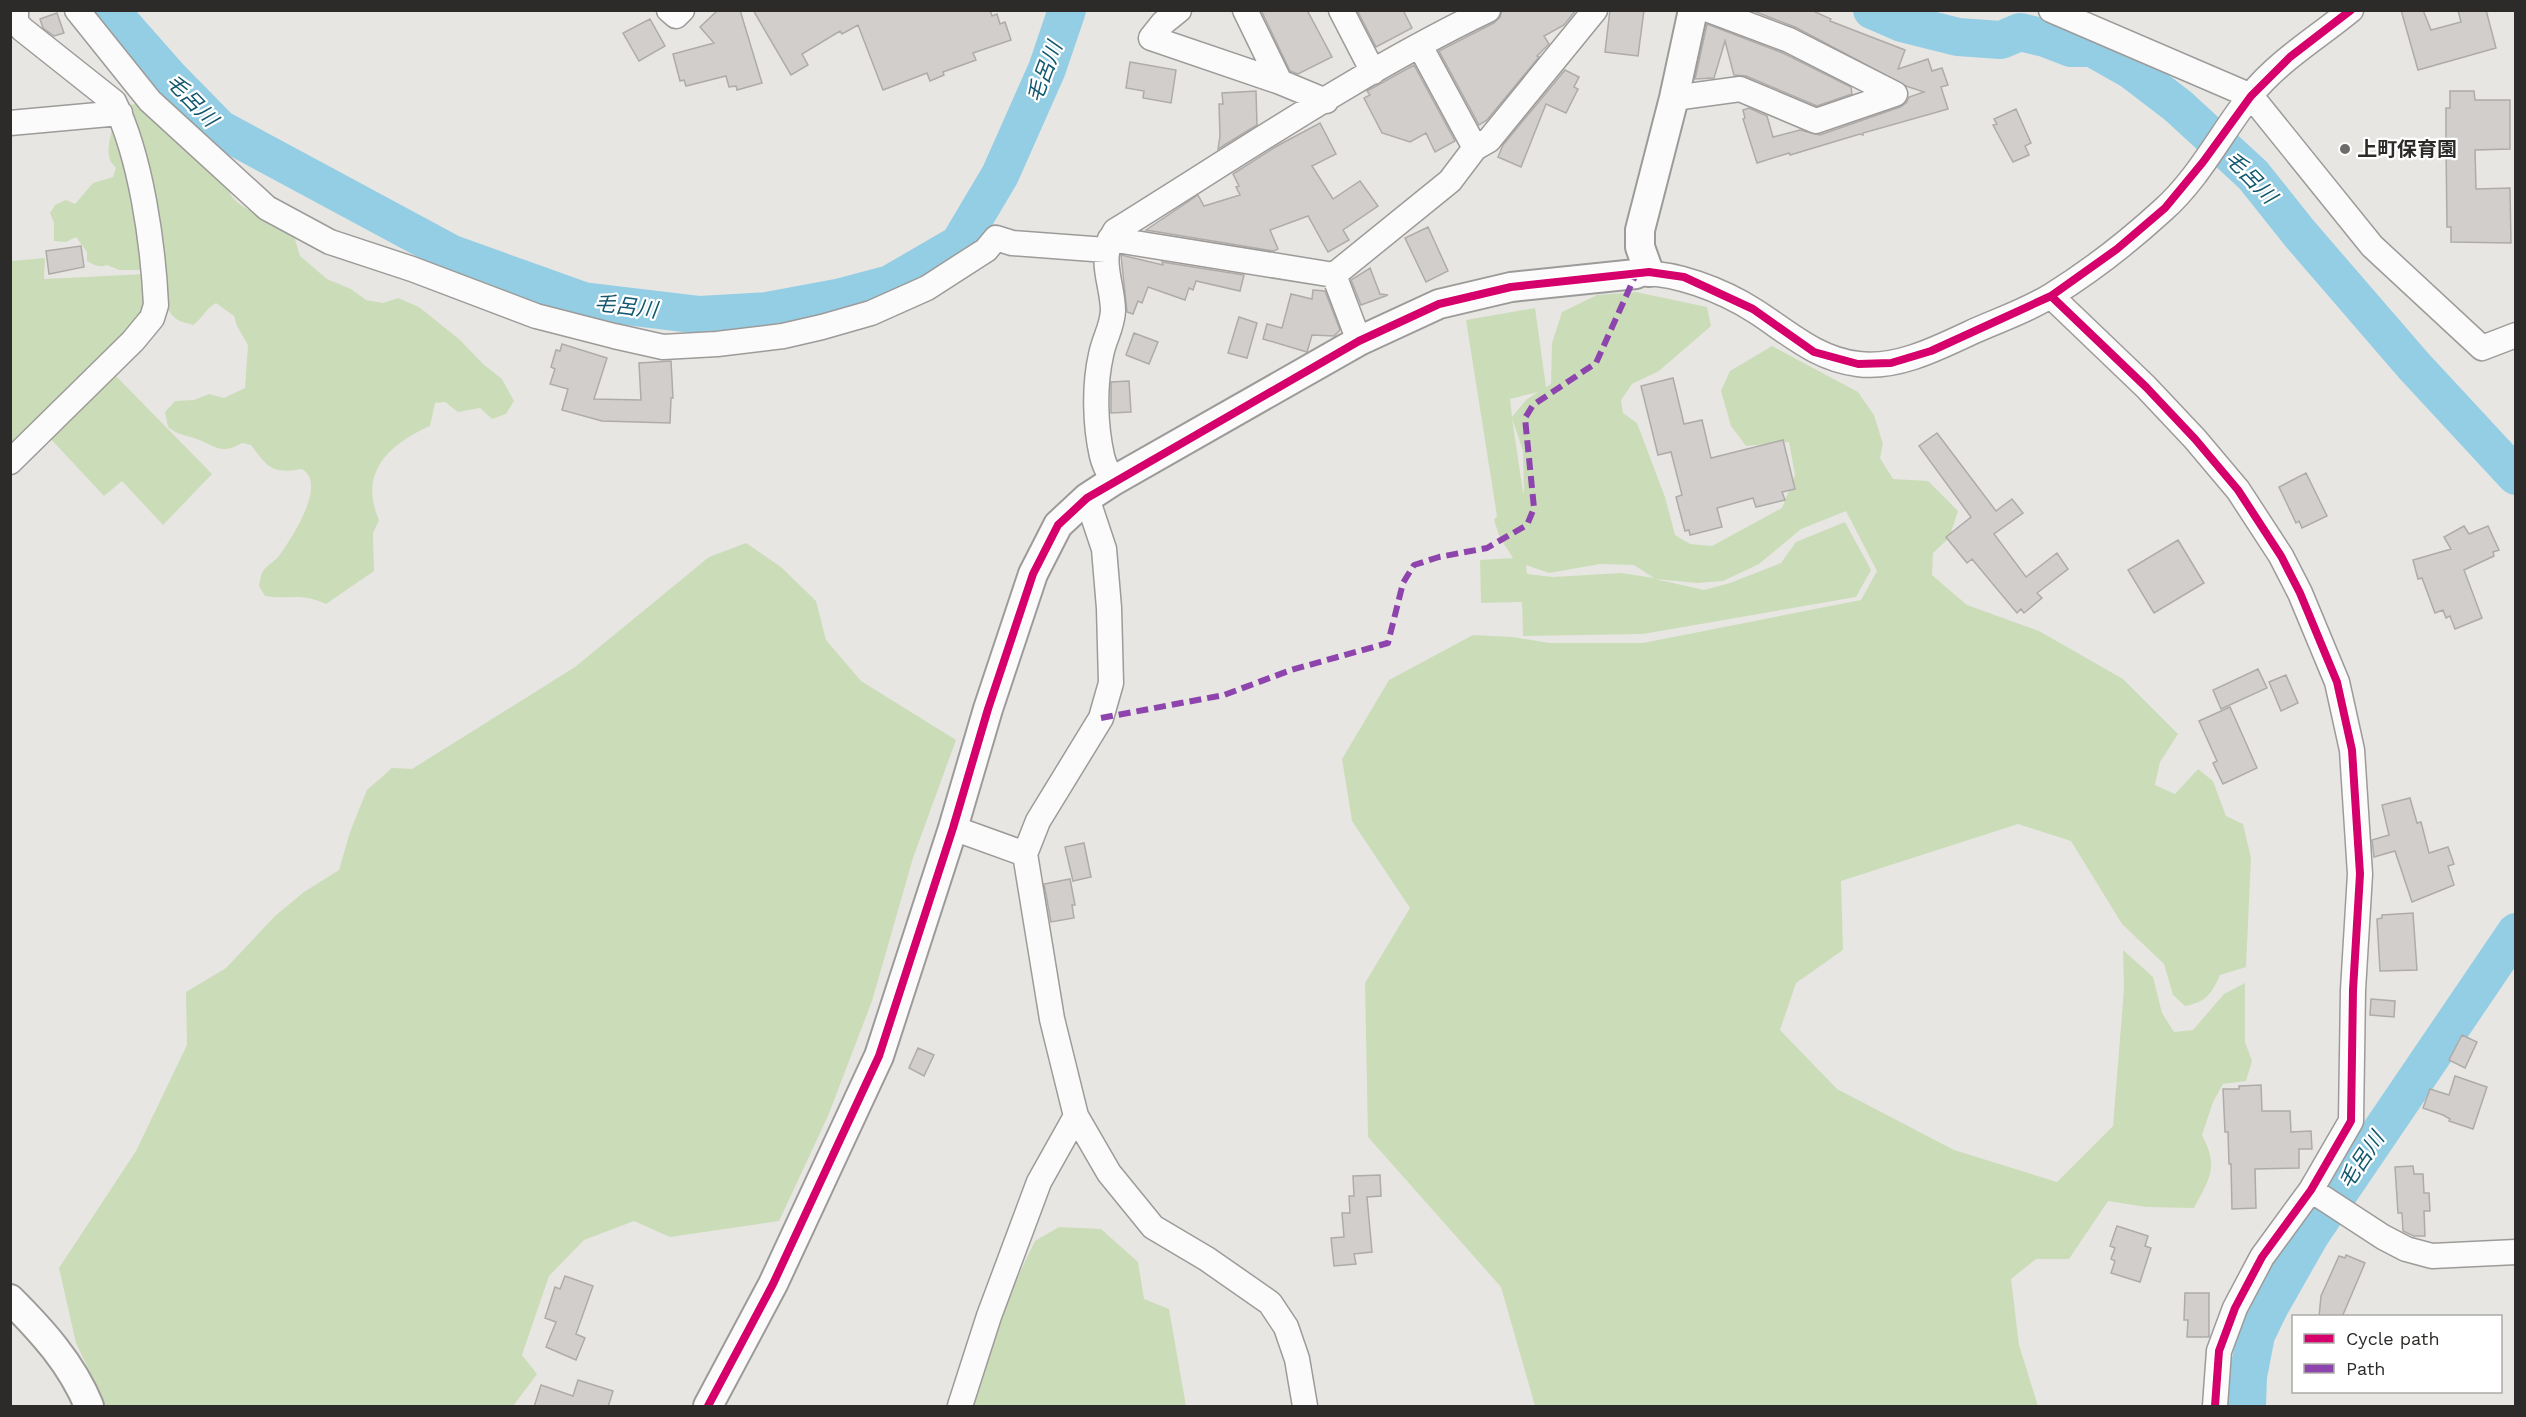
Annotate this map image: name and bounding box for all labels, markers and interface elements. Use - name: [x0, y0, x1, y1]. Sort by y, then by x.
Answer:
- water label: 毛呂川: [1021, 36, 1068, 106]
- water label: 毛呂川: [161, 69, 224, 133]
- place label: 上町保育園: [2357, 137, 2457, 161]
- marker: 上町保育園: [2338, 142, 2352, 156]
- water label: 毛呂川: [2220, 146, 2283, 210]
- water label: 毛呂川: [593, 290, 661, 322]
- water label: 毛呂川: [2333, 1125, 2390, 1193]
- legend: [2292, 1315, 2502, 1393]
- text: Cycle path: [2346, 1328, 2440, 1349]
- text: Path: [2346, 1358, 2386, 1379]

